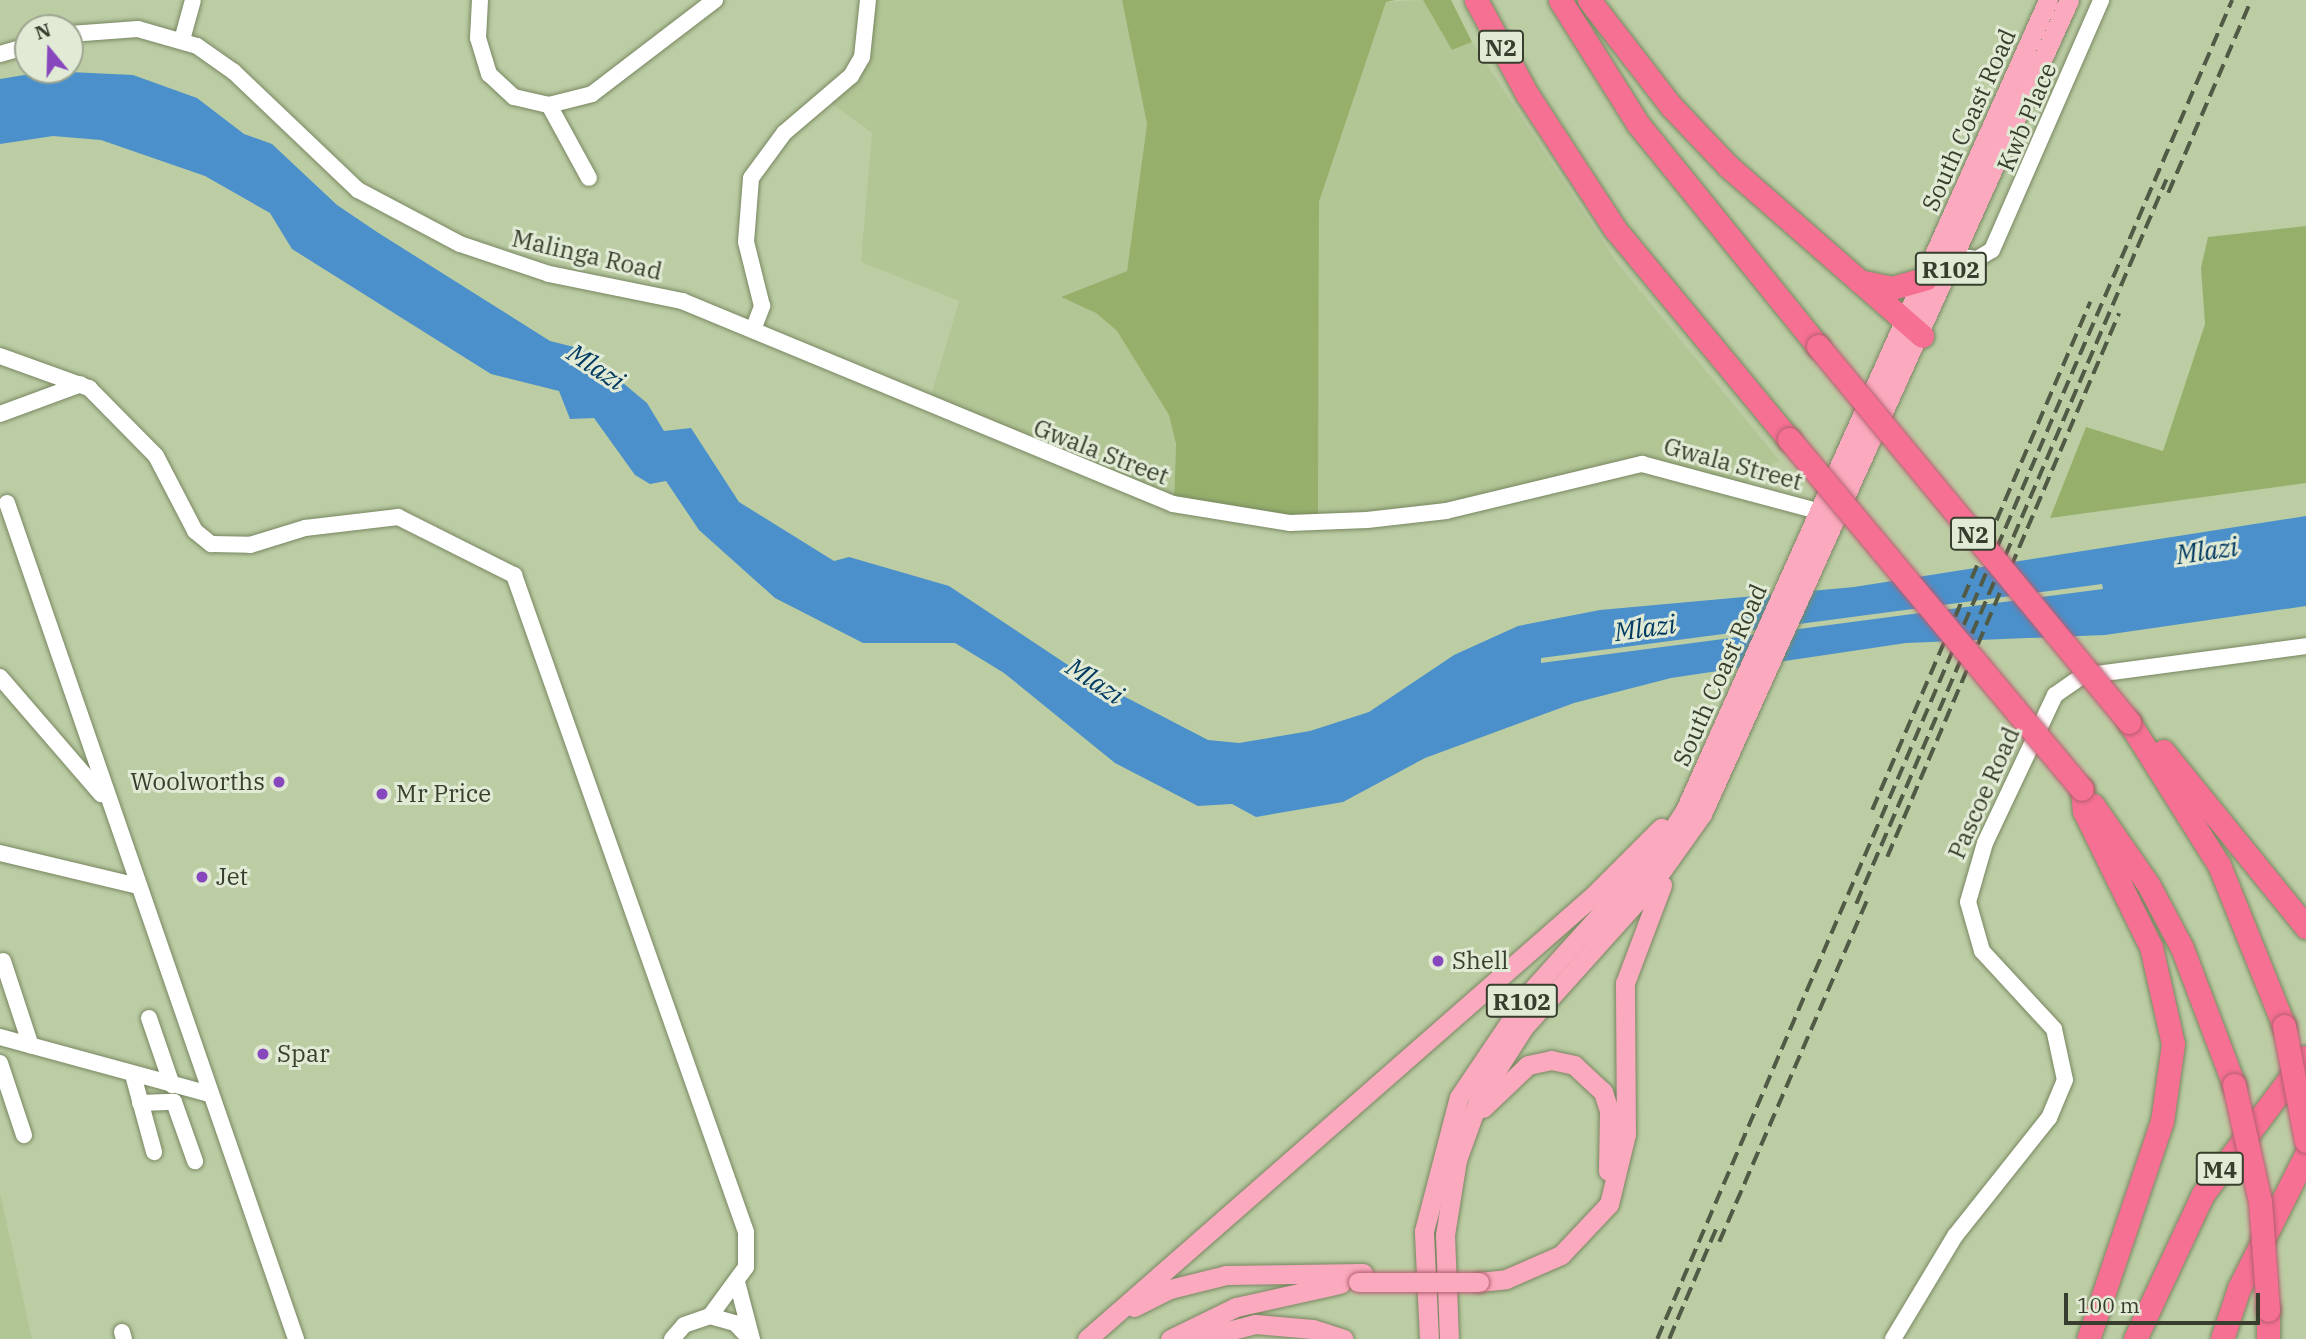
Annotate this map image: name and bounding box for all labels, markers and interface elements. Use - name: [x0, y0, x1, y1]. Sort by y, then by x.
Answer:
- north arrow: [14, 14, 84, 84]
- text: N: [32, 17, 54, 45]
- street label: South Coast Road: [1916, 24, 2022, 216]
- road number: N2: [1476, 28, 1526, 66]
- street label: Kwb Place: [1991, 58, 2063, 176]
- street label: Malinga Road: [509, 224, 665, 286]
- road number: R102: [1914, 250, 1988, 288]
- water label: Mlazi: [562, 337, 630, 397]
- street label: Gwala Street: [1029, 413, 1173, 491]
- street label: Gwala Street: [1661, 432, 1805, 496]
- road number: N2: [1948, 514, 1997, 554]
- water label: Mlazi: [2174, 531, 2240, 571]
- street label: South Coast Road: [1667, 579, 1773, 771]
- water label: Mlazi: [1612, 608, 1678, 648]
- water label: Mlazi: [1061, 651, 1129, 711]
- street label: Pascoe Road: [1942, 723, 2026, 863]
- place label: Woolworths: [130, 768, 265, 796]
- marker: Woolworths: [271, 774, 287, 790]
- place label: Mr Price: [396, 780, 491, 808]
- marker: Mr Price: [374, 786, 390, 802]
- place label: Jet: [216, 863, 248, 891]
- marker: Jet: [194, 869, 210, 885]
- place label: Shell: [1452, 947, 1508, 975]
- marker: Shell: [1430, 953, 1446, 969]
- road number: R102: [1485, 982, 1559, 1020]
- place label: Spar: [277, 1040, 330, 1068]
- marker: Spar: [255, 1046, 271, 1062]
- road number: M4: [2196, 1150, 2244, 1188]
- scale bar: [2068, 1280, 2264, 1324]
- text: 100 m: [2077, 1291, 2140, 1319]

